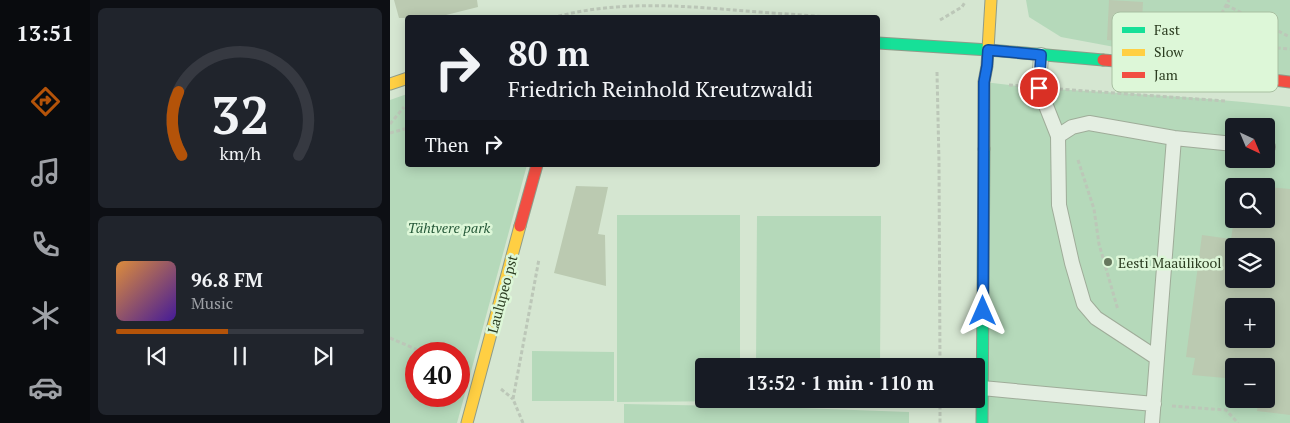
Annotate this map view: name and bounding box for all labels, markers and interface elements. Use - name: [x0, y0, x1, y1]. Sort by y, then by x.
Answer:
- legend: [1112, 12, 1278, 92]
- text: 13:51: [16, 18, 74, 47]
- text: Fast: [1154, 20, 1181, 39]
- text: 80 m: [508, 30, 589, 76]
- icon: right: [425, 35, 490, 100]
- text: Slow: [1154, 42, 1184, 61]
- text: Jam: [1154, 65, 1178, 84]
- pin: [1018, 67, 1060, 109]
- text: Friedrich Reinhold Kreutzwaldi: [508, 74, 813, 103]
- icon: arrive: [1025, 74, 1053, 102]
- text: 32: [211, 80, 269, 149]
- icon: directions: [28, 84, 63, 119]
- north arrow: [1225, 118, 1275, 168]
- map controls: [1225, 118, 1275, 408]
- icon: right: [479, 130, 507, 158]
- text: Then: [425, 132, 469, 157]
- text: km/h: [219, 141, 261, 165]
- icon: music: [28, 155, 63, 190]
- button: search: [1225, 178, 1275, 228]
- park label: Tähtvere park: [408, 218, 491, 237]
- icon: phone: [28, 227, 63, 262]
- button: layers: [1225, 238, 1275, 288]
- street label: Laulupeo pst: [482, 252, 522, 335]
- place label: Eesti Maaülikool: [1118, 253, 1222, 272]
- marker: Eesti Maaülikool: [1102, 256, 1114, 268]
- text: 96.8 FM: [191, 267, 263, 292]
- position arrow: [956, 284, 1008, 336]
- text: Music: [191, 292, 233, 314]
- icon: climate: [28, 298, 63, 333]
- button: +: [1225, 298, 1275, 348]
- icon: previous: [143, 342, 171, 370]
- icon: pause: [226, 342, 254, 370]
- icon: next: [309, 342, 337, 370]
- speed limit sign: 40: [405, 342, 470, 407]
- button: −: [1225, 358, 1275, 408]
- icon: car: [28, 370, 63, 405]
- text: 13:52 · 1 min · 110 m: [746, 370, 934, 395]

